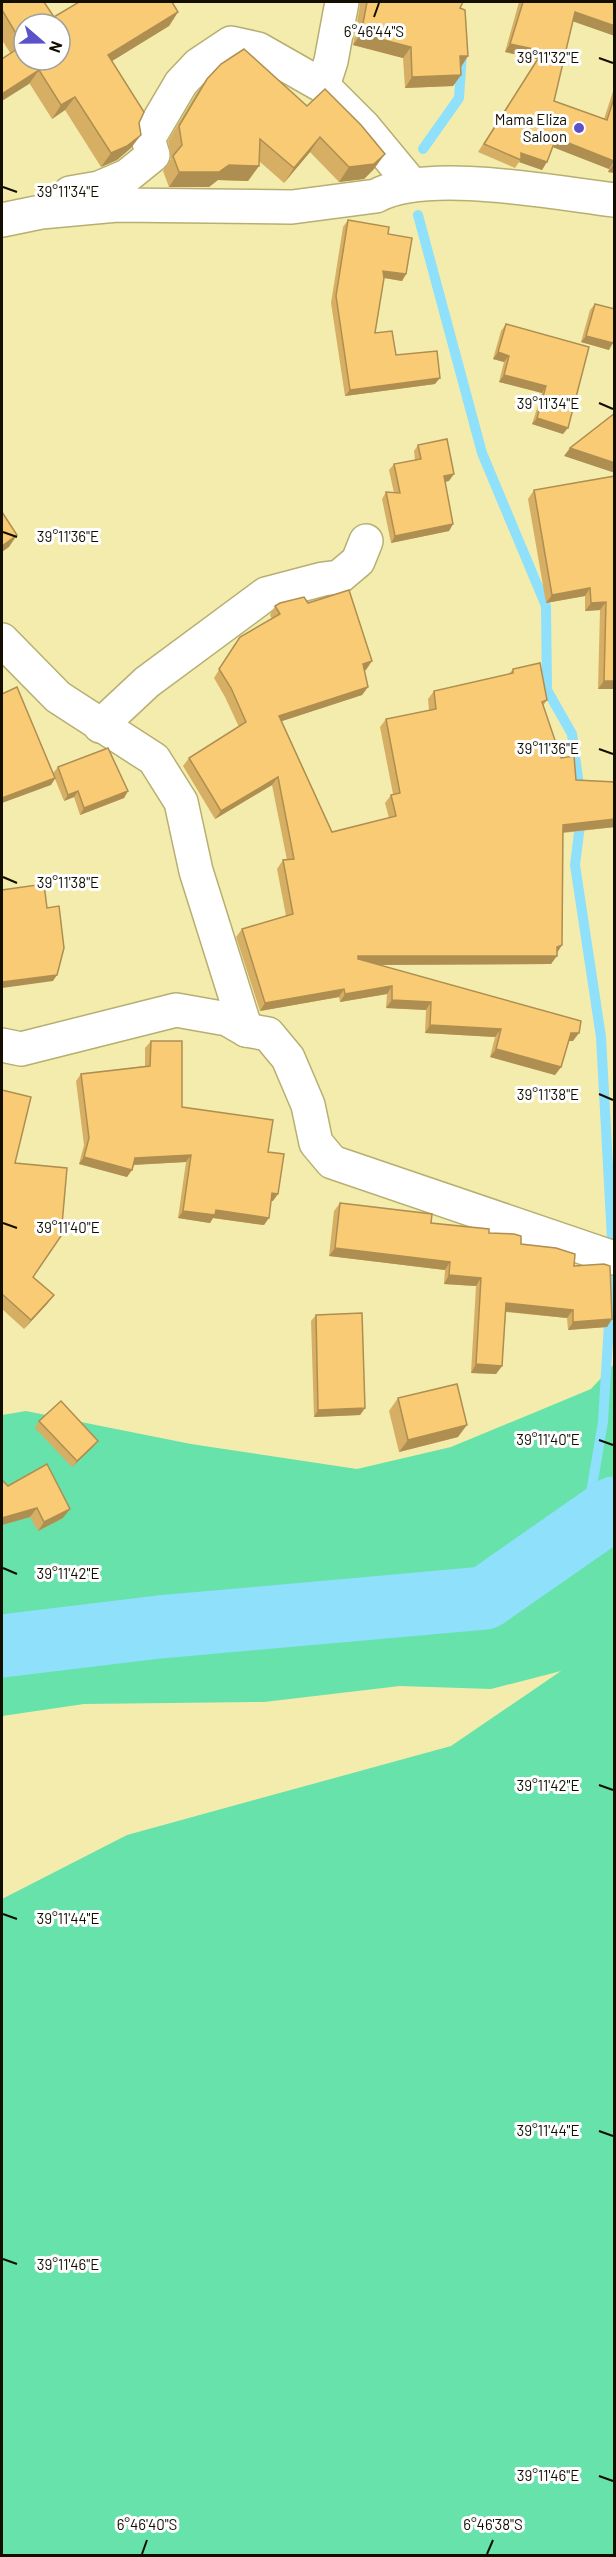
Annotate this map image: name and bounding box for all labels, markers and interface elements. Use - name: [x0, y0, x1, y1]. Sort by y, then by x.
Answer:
- north arrow: [12, 12, 72, 72]
- text: 6°46'44"S: [344, 22, 404, 40]
- text: N: [46, 39, 67, 56]
- text: 39°11'32"E: [517, 48, 579, 66]
- place label: Mama Eliza Saloon: [495, 110, 567, 145]
- marker: Mama Eliza Saloon: [572, 121, 586, 135]
- text: 39°11'34"E: [37, 182, 99, 200]
- text: 39°11'34"E: [517, 394, 579, 412]
- text: 39°11'36"E: [37, 527, 99, 545]
- text: 39°11'36"E: [517, 739, 579, 757]
- text: 39°11'38"E: [37, 873, 99, 891]
- text: 39°11'38"E: [517, 1085, 579, 1103]
- text: 39°11'40"E: [36, 1218, 100, 1236]
- text: 39°11'40"E: [516, 1430, 580, 1448]
- text: 39°11'42"E: [37, 1564, 99, 1582]
- text: 39°11'42"E: [517, 1776, 579, 1794]
- text: 39°11'44"E: [37, 1909, 99, 1927]
- text: 39°11'44"E: [517, 2121, 579, 2139]
- text: 39°11'46"E: [37, 2255, 99, 2273]
- text: 39°11'46"E: [517, 2466, 579, 2484]
- text: 6°46'40"S: [117, 2515, 177, 2533]
- text: 6°46'38"S: [463, 2515, 523, 2533]

